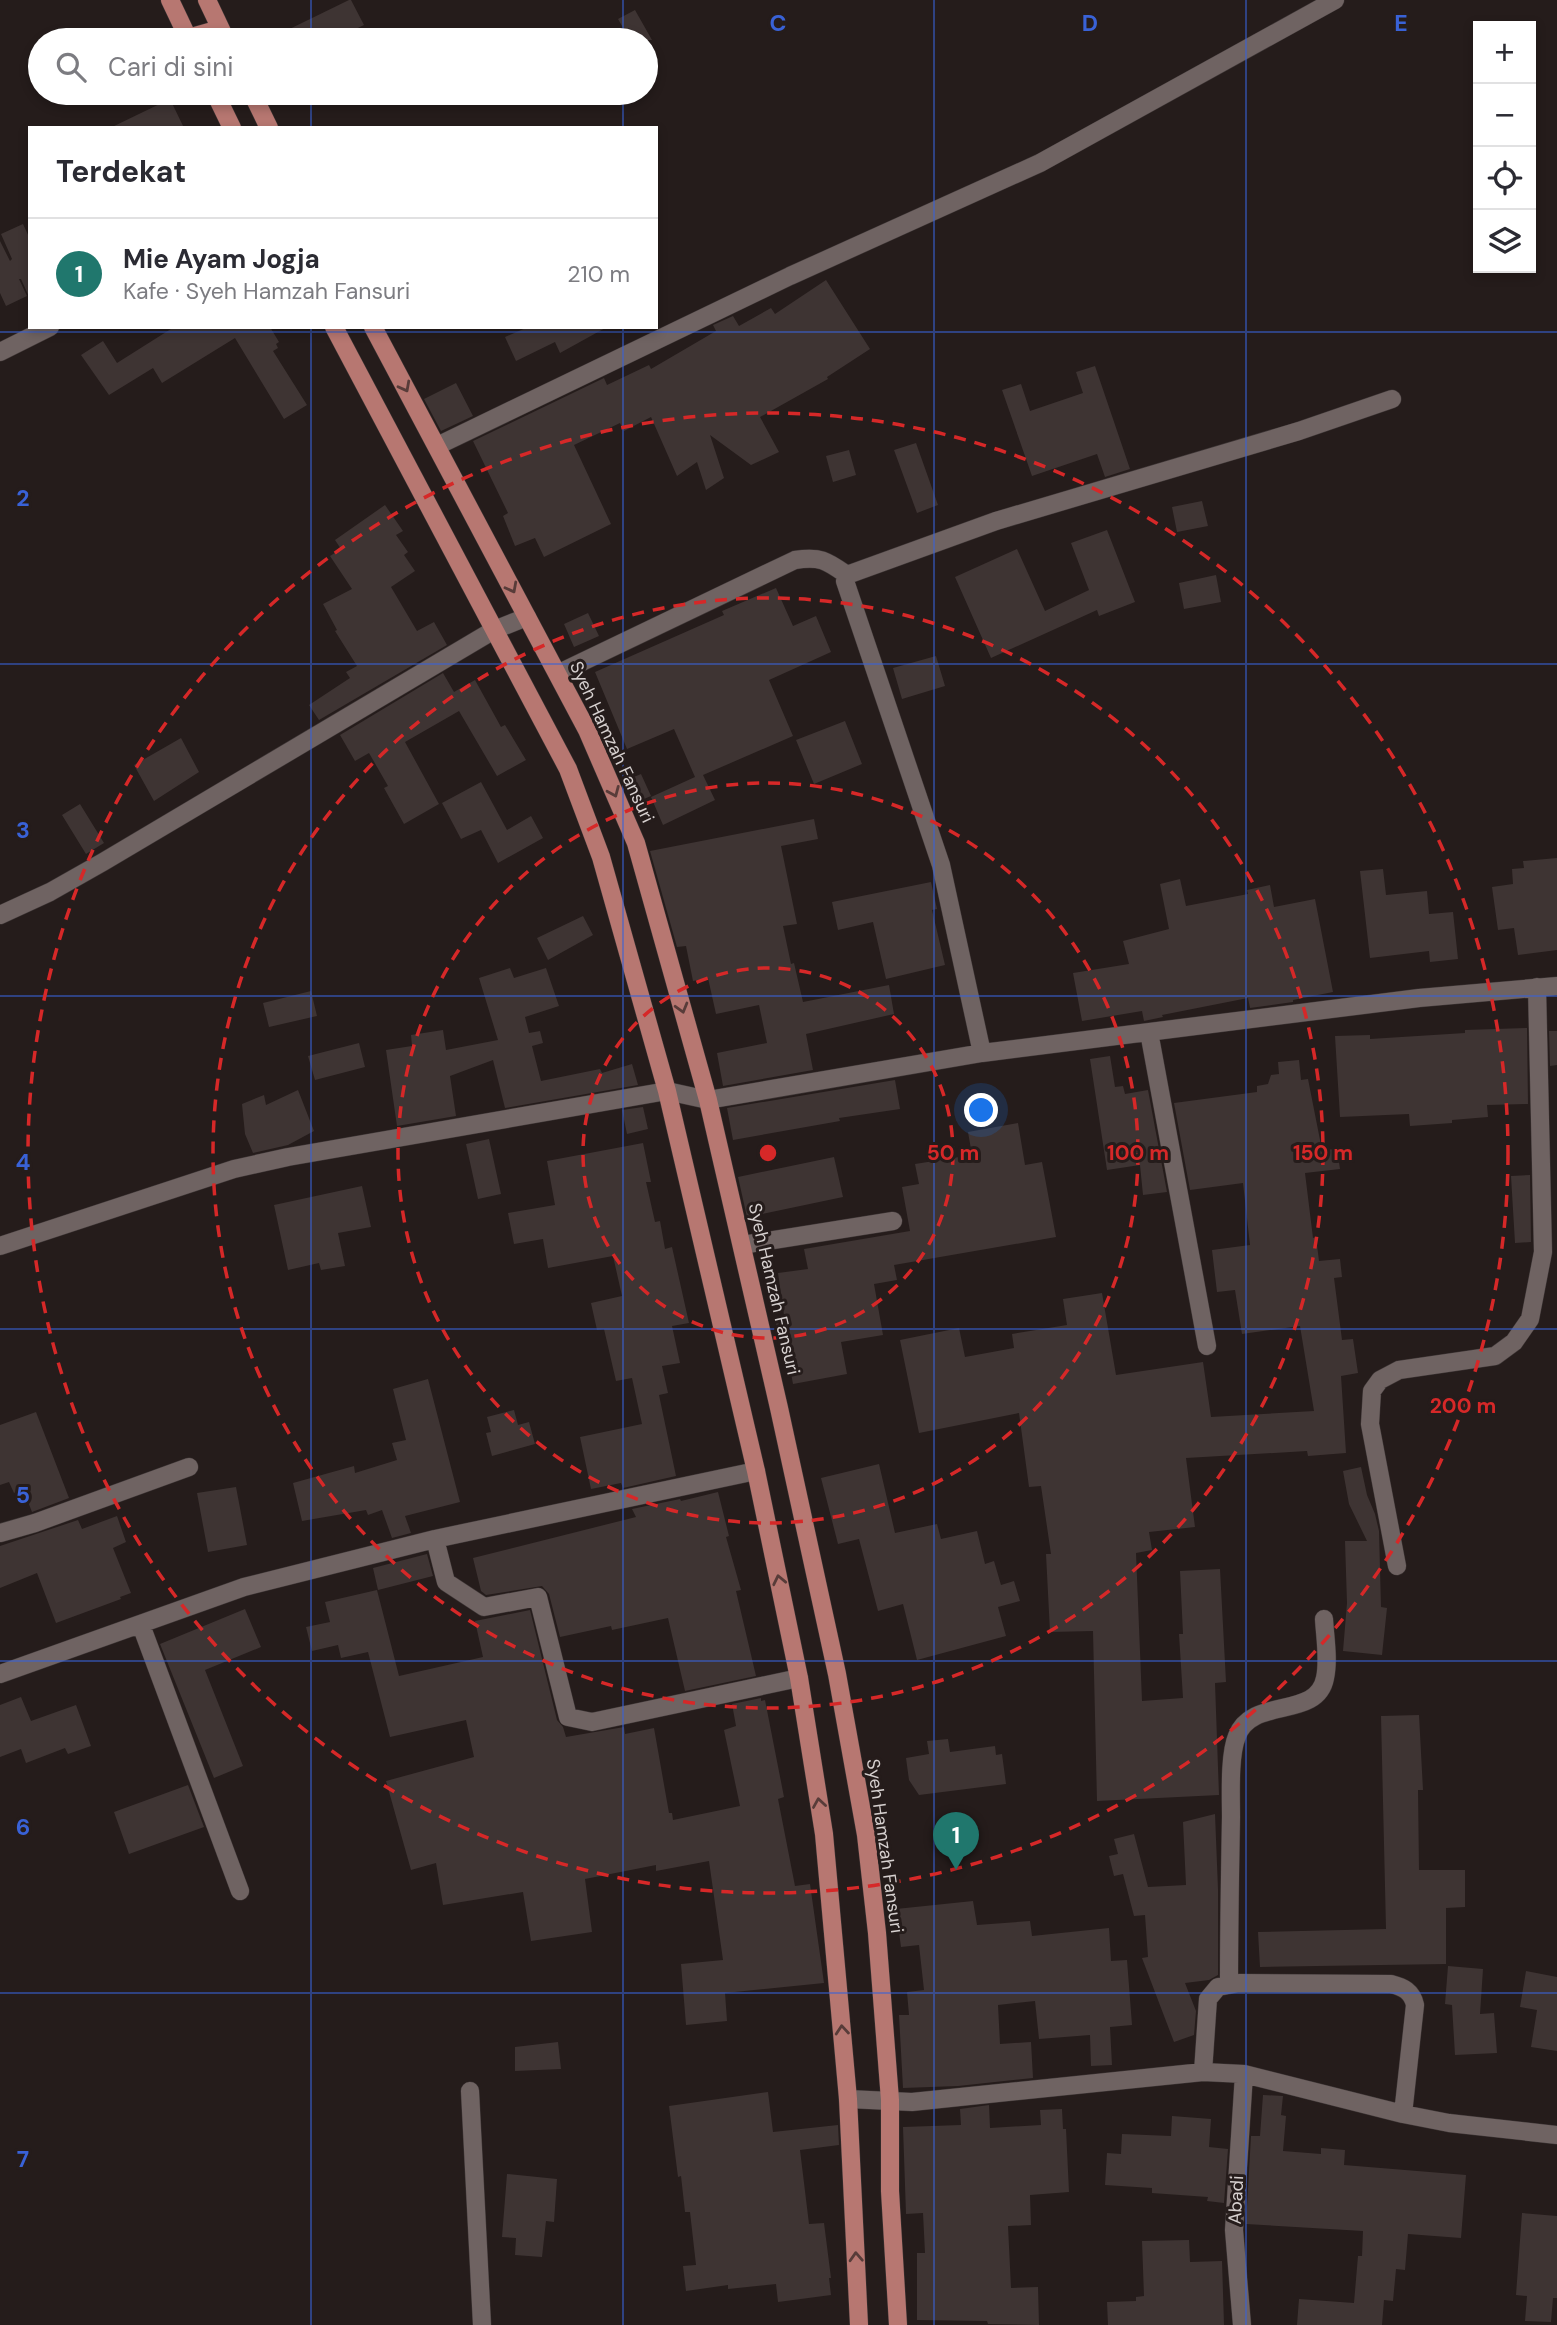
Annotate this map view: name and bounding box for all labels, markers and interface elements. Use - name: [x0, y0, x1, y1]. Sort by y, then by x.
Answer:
- text: C: [770, 8, 786, 38]
- text: D: [1082, 8, 1098, 38]
- text: E: [1394, 8, 1408, 38]
- map controls: [1473, 21, 1536, 273]
- button: +: [1473, 21, 1536, 84]
- search box: [28, 28, 658, 105]
- icon: search: [52, 48, 90, 86]
- text: Cari di sini: [108, 50, 233, 84]
- button: −: [1473, 84, 1536, 147]
- button: locate: [1473, 147, 1536, 210]
- text: Terdekat: [56, 152, 186, 191]
- button: layers: [1473, 210, 1536, 273]
- text: Mie Ayam Jogja: [123, 242, 320, 276]
- text: 1: [75, 259, 83, 289]
- text: 210 m: [567, 259, 630, 289]
- text: Kafe · Syeh Hamzah Fansuri: [123, 276, 410, 306]
- one-way arrow: [397, 380, 411, 393]
- text: 2: [16, 483, 30, 513]
- one-way arrow: [504, 581, 517, 593]
- street label: Syeh Hamzah Fansuri: [564, 657, 660, 827]
- one-way arrow: [605, 785, 619, 797]
- text: 3: [16, 815, 30, 845]
- one-way arrow: [674, 1002, 689, 1014]
- your location: [964, 1093, 998, 1127]
- text: 50 m: [927, 1139, 979, 1167]
- text: 100 m: [1107, 1139, 1169, 1167]
- text: 150 m: [1293, 1139, 1353, 1167]
- centre of rings: [756, 1141, 780, 1165]
- text: 4: [16, 1147, 31, 1177]
- street label: Syeh Hamzah Fansuri: [743, 1201, 805, 1377]
- text: 200 m: [1430, 1392, 1496, 1420]
- text: 5: [16, 1480, 30, 1510]
- one-way arrow: [772, 1574, 787, 1586]
- street label: Syeh Hamzah Fansuri: [861, 1757, 909, 1935]
- one-way arrow: [812, 1798, 827, 1809]
- text: 6: [16, 1812, 30, 1842]
- pin: 1: [933, 1812, 979, 1870]
- one-way arrow: [835, 2024, 850, 2035]
- text: 7: [17, 2144, 29, 2174]
- street label: Abadi: [1223, 2175, 1249, 2225]
- one-way arrow: [848, 2251, 863, 2262]

